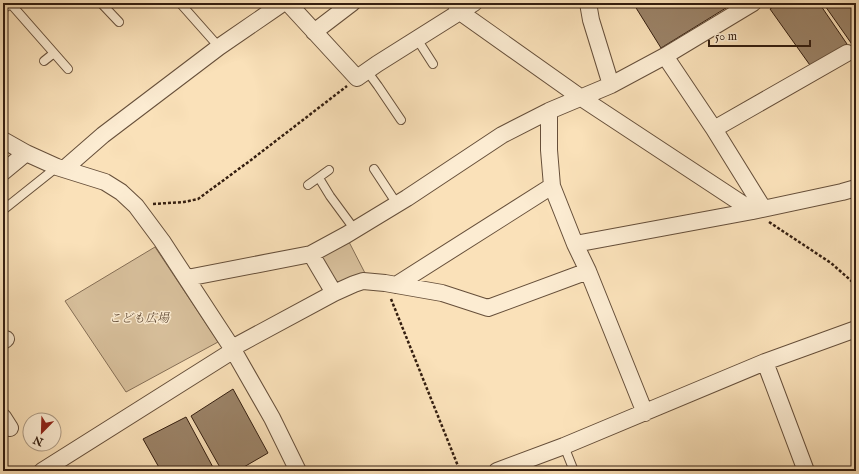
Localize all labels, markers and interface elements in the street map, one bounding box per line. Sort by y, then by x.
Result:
scale bar [709,22,810,48]
text: 50 m [715,29,737,44]
park label: こども広場 [109,311,170,326]
north arrow [22,412,62,452]
text: N [31,432,47,449]

